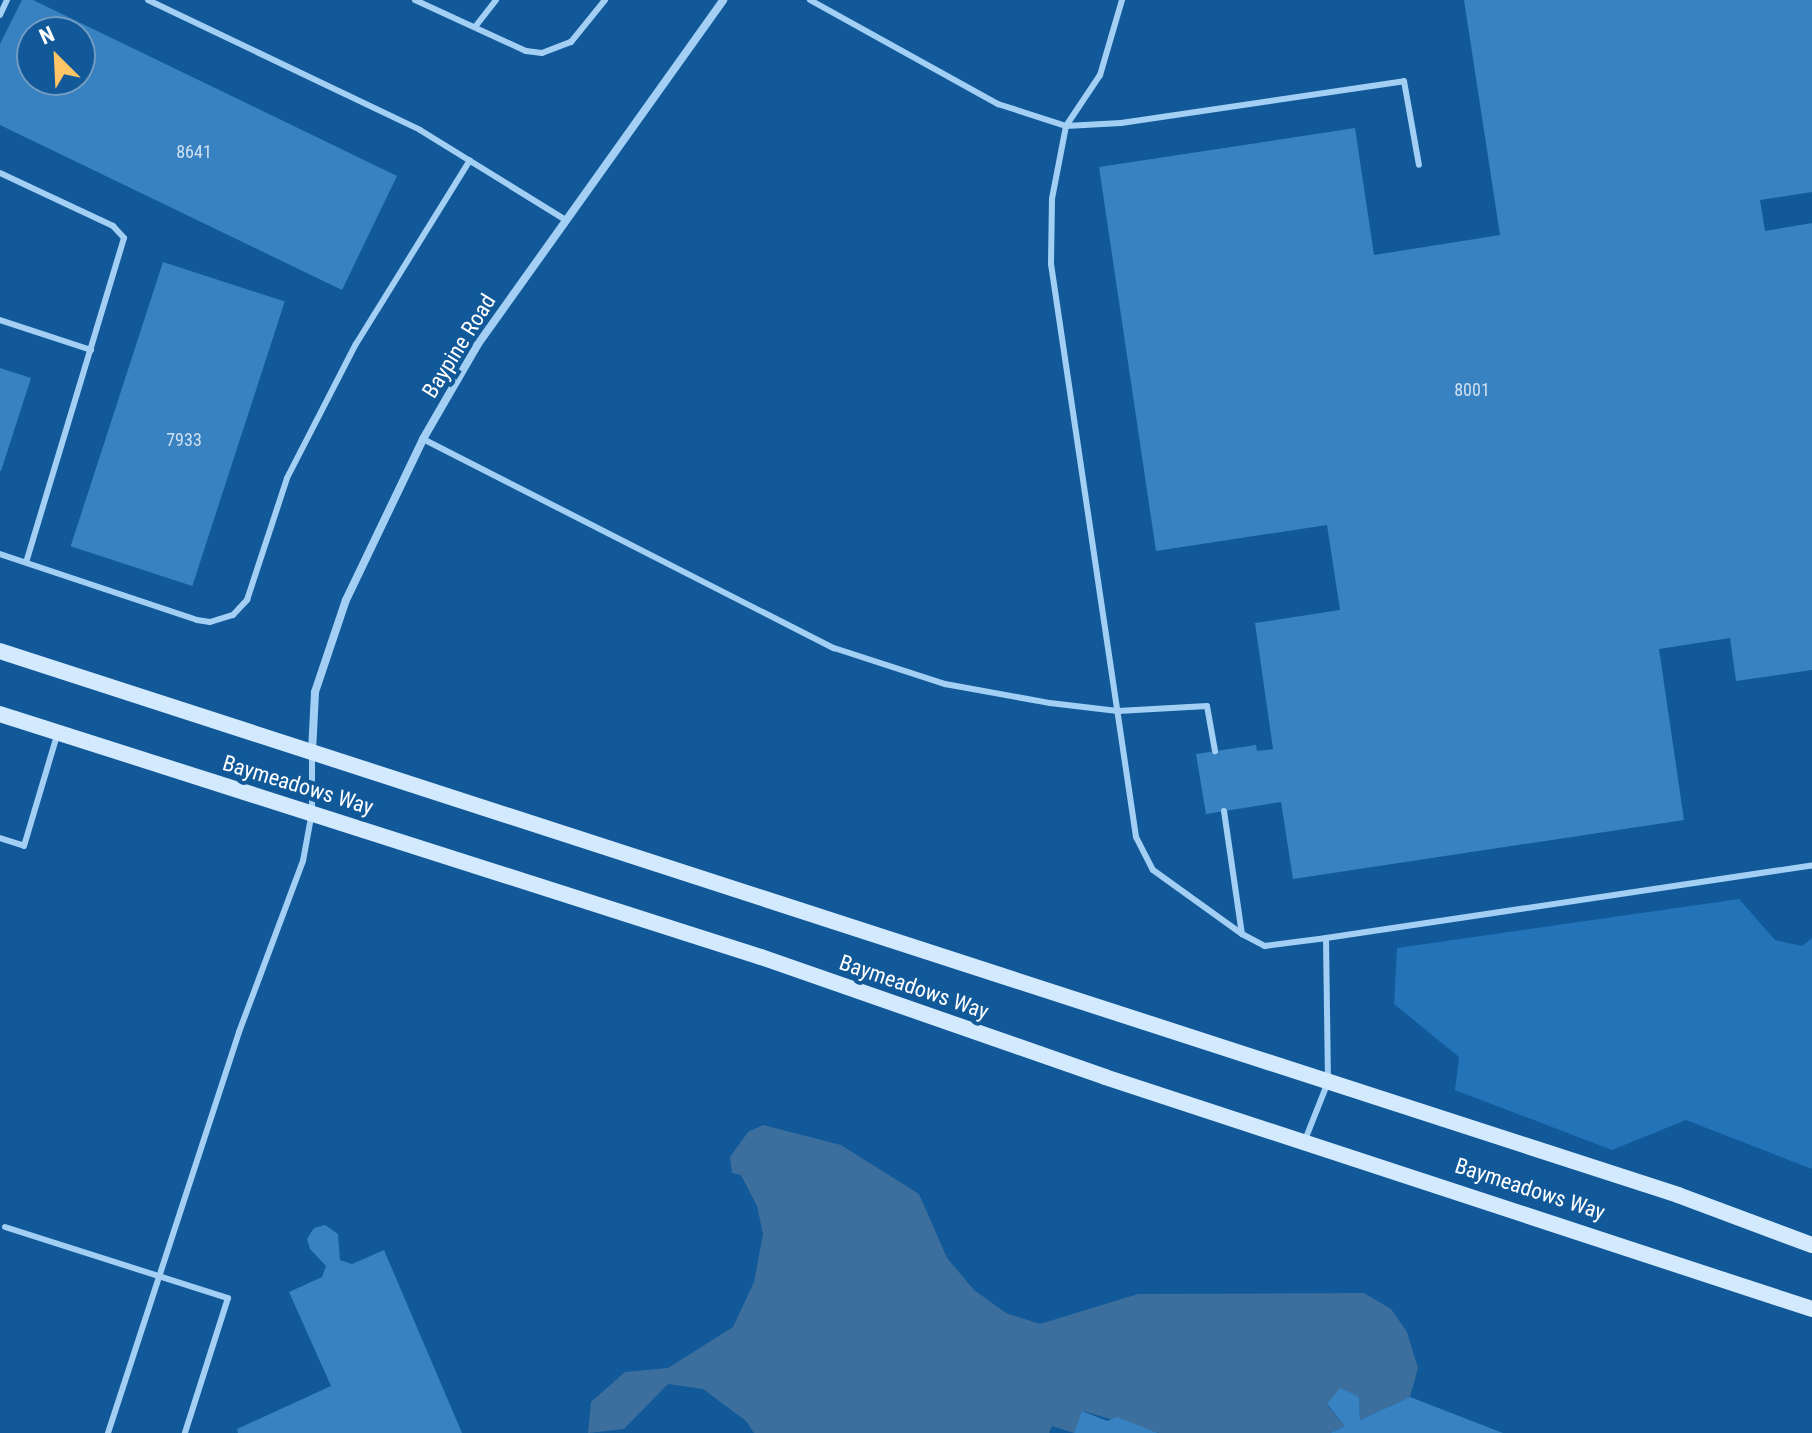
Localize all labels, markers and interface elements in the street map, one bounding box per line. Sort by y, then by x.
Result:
north arrow [16,16,96,96]
text: N [36,21,58,50]
house number: 8641 [176,141,212,163]
street label: Baypine Road [417,289,501,403]
house number: 8001 [1454,379,1490,401]
house number: 7933 [166,429,202,451]
street label: Baymeadows Way [219,750,377,820]
street label: Baymeadows Way [836,949,992,1025]
street label: Baymeadows Way [1452,1152,1608,1226]

